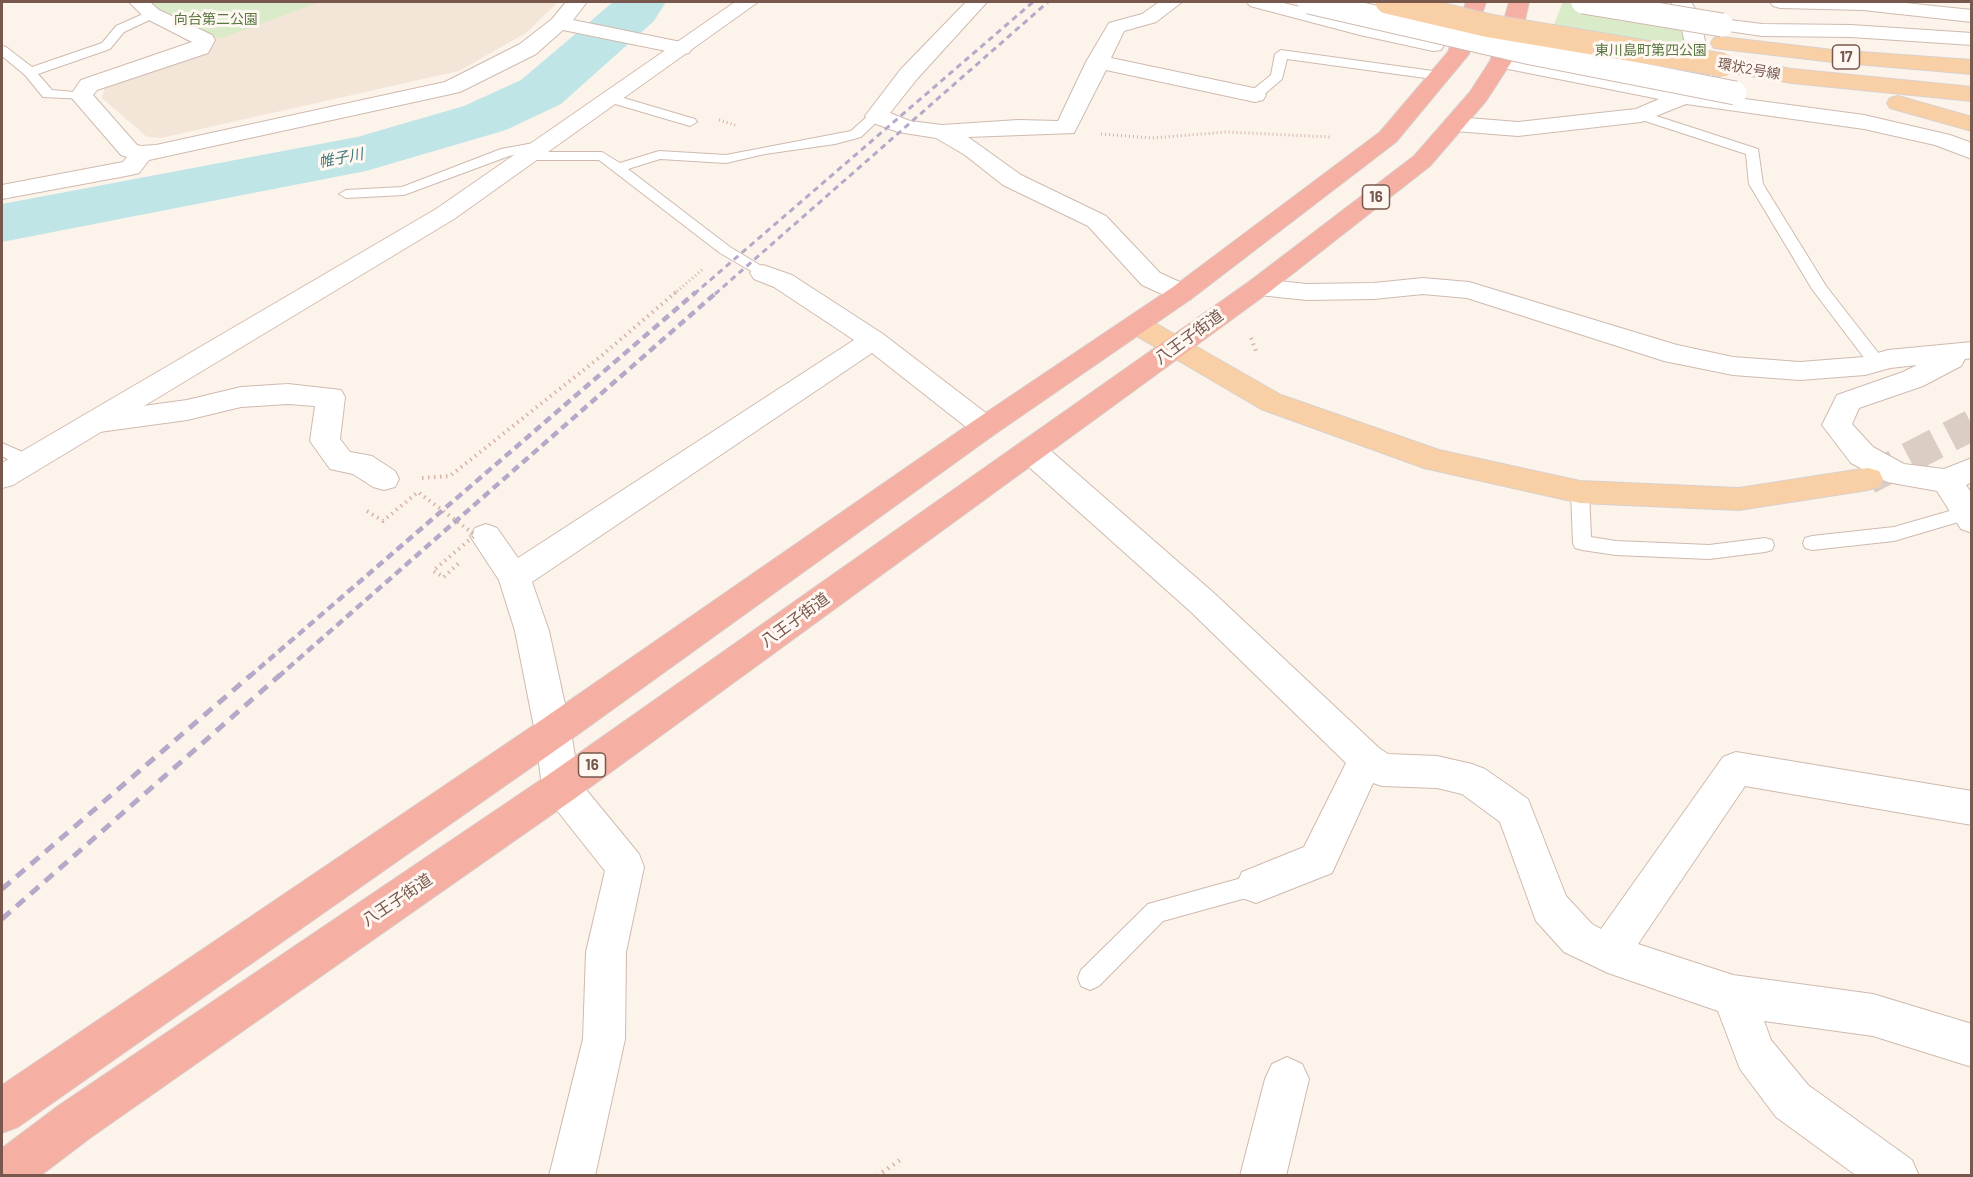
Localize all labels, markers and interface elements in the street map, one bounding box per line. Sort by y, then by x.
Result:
park label: 向台第二公園 [174,11,258,27]
park label: 東川島町第四公園 [1595,42,1707,58]
road number: 17 [1832,45,1860,69]
street label: 環状2号線 [1716,55,1782,83]
water label: 帷子川 [317,145,365,171]
road number: 16 [1362,185,1390,209]
street label: 八王子街道 [1151,306,1227,368]
street label: 八王子街道 [757,589,833,651]
road number: 16 [578,753,606,777]
street label: 八王子街道 [358,870,436,930]

